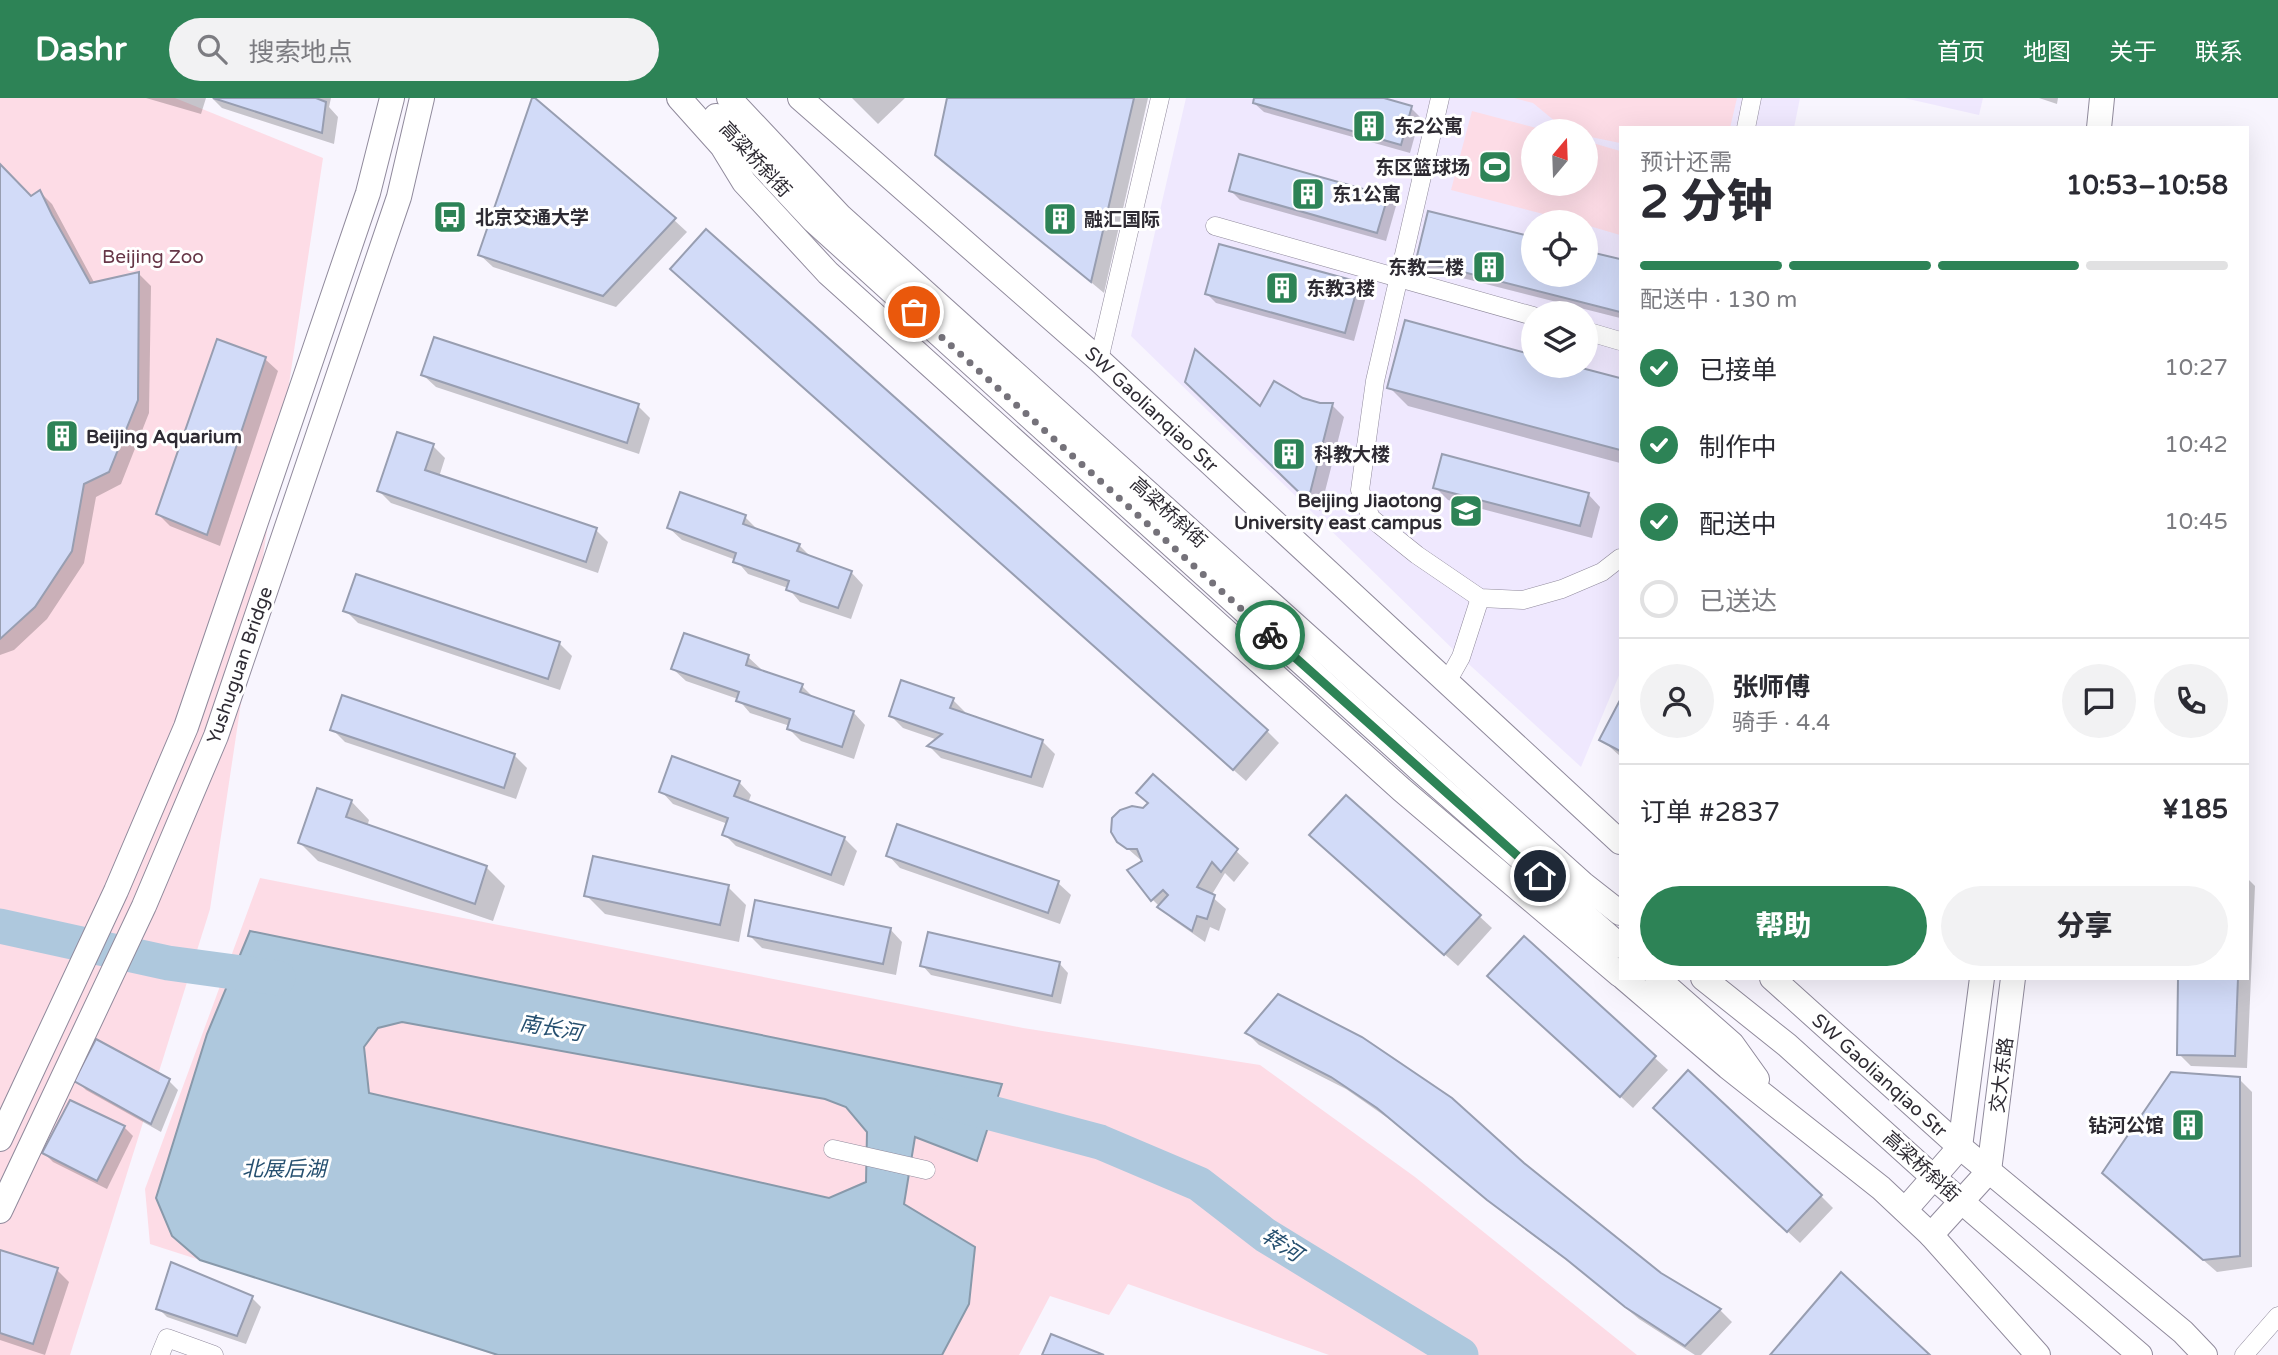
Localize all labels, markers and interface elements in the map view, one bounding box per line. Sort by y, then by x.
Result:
search box [169,18,659,81]
text: Dashr [35,30,127,69]
icon: search [193,30,231,68]
text: 搜索地点 [249,37,353,68]
text: 首页 [1937,38,1985,67]
text: 地图 [2023,38,2071,67]
text: 关于 [2109,38,2157,67]
text: 联系 [2195,38,2243,67]
building icon: 东2公寓 [1350,107,1388,145]
place label: 东2公寓 [1394,116,1463,138]
street label: 高粱桥斜街 [715,117,796,202]
north arrow [1521,119,1598,196]
map controls [1521,119,1598,378]
sports icon: 东区篮球场 [1476,148,1514,186]
text: 预计还需 [1640,149,1732,177]
place label: 东区篮球场 [1375,157,1470,179]
text: 10:53–10:58 [2066,170,2228,201]
building icon: 东1公寓 [1289,175,1327,213]
text: 2 分钟 [1640,175,1773,230]
place label: 东1公寓 [1332,184,1401,206]
bus stop icon: 北京交通大学 [431,198,469,236]
building icon: 融汇国际 [1041,200,1079,238]
place label: 北京交通大学 [475,207,589,229]
place label: 融汇国际 [1084,209,1160,231]
button: locate [1521,210,1598,287]
park label: Beijing Zoo [102,246,204,268]
building icon: 东教二楼 [1470,248,1508,286]
place label: 东教二楼 [1388,257,1464,279]
building icon: 东教3楼 [1263,269,1301,307]
place label: 东教3楼 [1306,278,1375,300]
pin [884,282,944,342]
text: 配送中 · 130 m [1640,286,1797,314]
icon: bag [895,293,933,331]
button: layers [1521,301,1598,378]
street label: SW Gaolianqiao Str [1080,342,1223,478]
icon: check [1640,349,1678,387]
text: 10:27 [2164,354,2228,382]
text: 已接单 [1699,355,1777,386]
building icon: Beijing Aquarium [43,417,81,455]
place label: Beijing Aquarium [86,426,242,449]
icon: check [1640,426,1678,464]
text: 10:42 [2164,431,2228,459]
text: 制作中 [1699,432,1777,463]
building icon: 科教大楼 [1270,435,1308,473]
place label: 科教大楼 [1314,444,1390,466]
street label: 高梁桥斜街 [1126,473,1211,553]
place label: Beijing Jiaotong University east campus [1234,490,1442,535]
school or university icon: Beijing Jiaotong University east campus [1447,492,1485,530]
icon: check [1640,503,1678,541]
text: 10:45 [2164,508,2228,536]
text: 配送中 [1699,509,1777,540]
street label: Yushuguan Bridge [203,584,277,747]
text: 已送达 [1699,586,1777,617]
courier [1235,600,1305,670]
icon: bike [1251,616,1289,654]
button: person [1640,664,1714,738]
button: chat [2062,664,2136,738]
button: phone [2154,664,2228,738]
text: 张师傅 [1732,672,1810,703]
text: 骑手 · 4.4 [1732,709,1830,737]
text: ¥185 [2162,794,2228,825]
text: 订单 #2837 [1640,797,1780,828]
pin [1510,846,1570,906]
icon: home [1521,857,1559,895]
button: 帮助 [1640,886,1927,966]
button: 分享 [1941,886,2228,966]
street label: SW Gaolianqiao Str [1807,1009,1952,1143]
water label: 南长河 [518,1011,588,1047]
street label: 交大东路 [1986,1036,2018,1114]
building icon: 钻河公馆 [2169,1106,2207,1144]
place label: 钻河公馆 [2088,1115,2164,1137]
street label: 高梁桥斜街 [1879,1127,1964,1207]
water label: 北展后湖 [242,1157,329,1182]
water label: 转河 [1257,1223,1310,1270]

